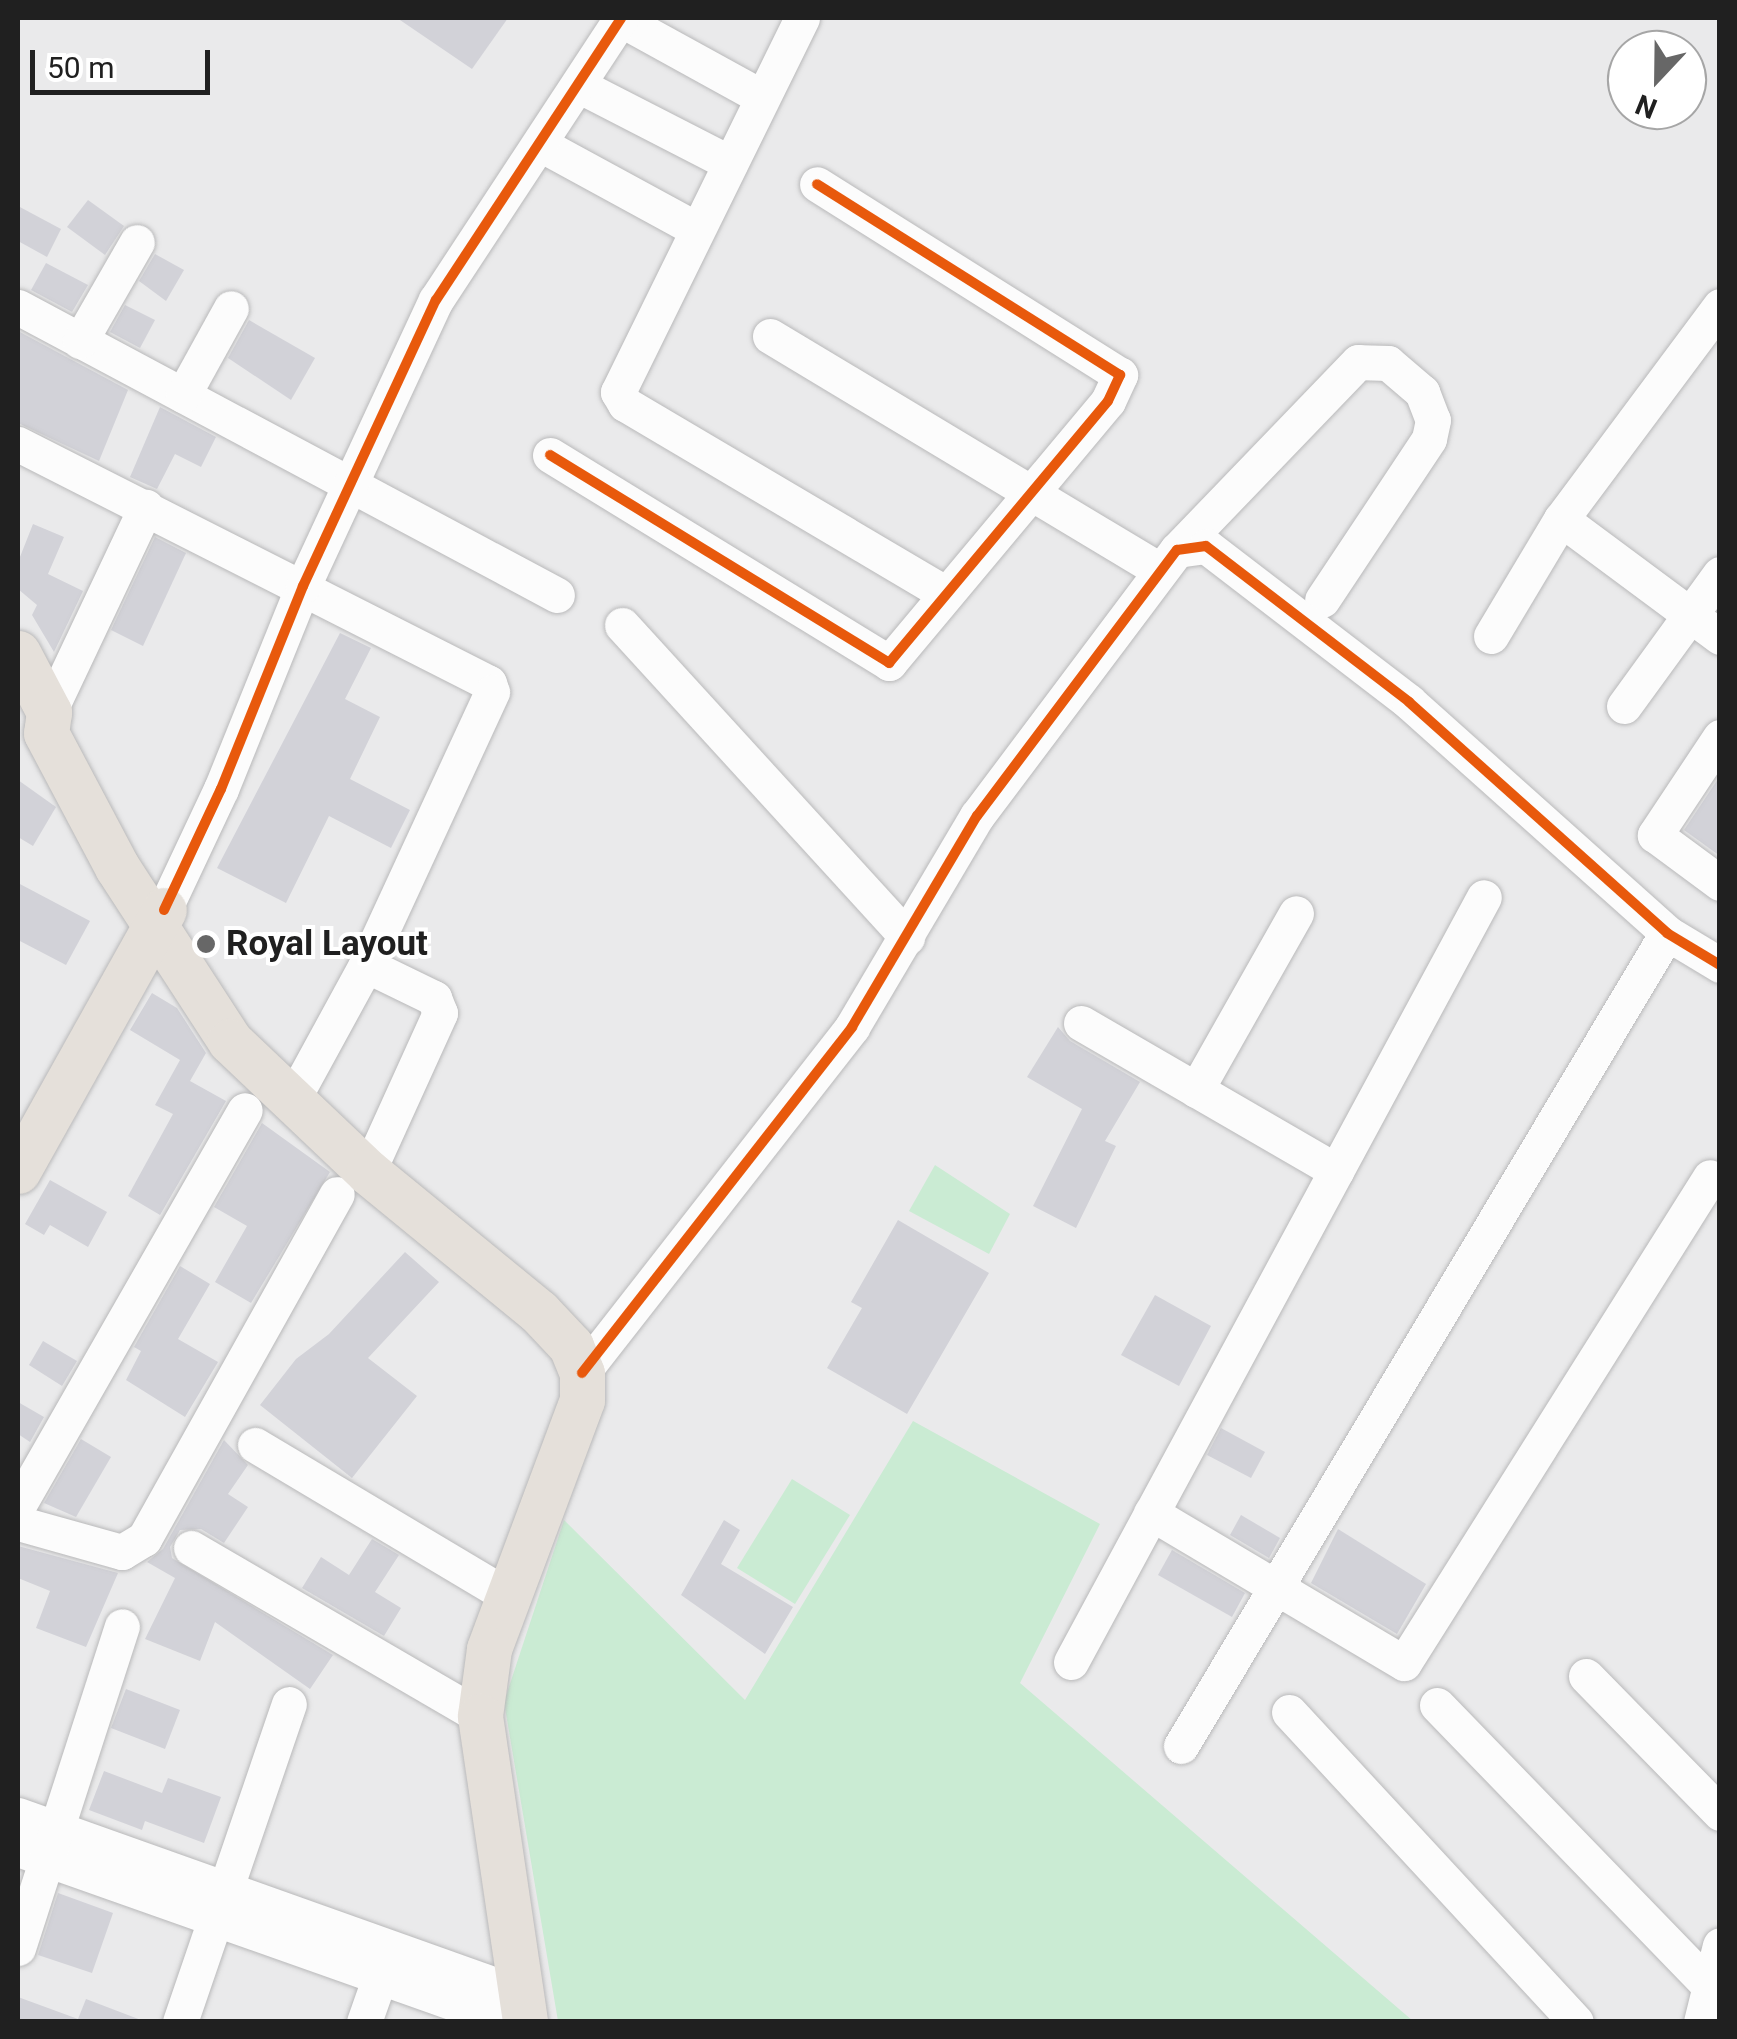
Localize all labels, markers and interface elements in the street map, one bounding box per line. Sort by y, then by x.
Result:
scale bar [35,30,215,92]
north arrow [1607,30,1707,130]
text: 50 m [47,50,114,85]
text: N [1631,87,1662,125]
place label: Royal Layout [226,923,428,965]
marker: Royal Layout [195,933,217,955]

